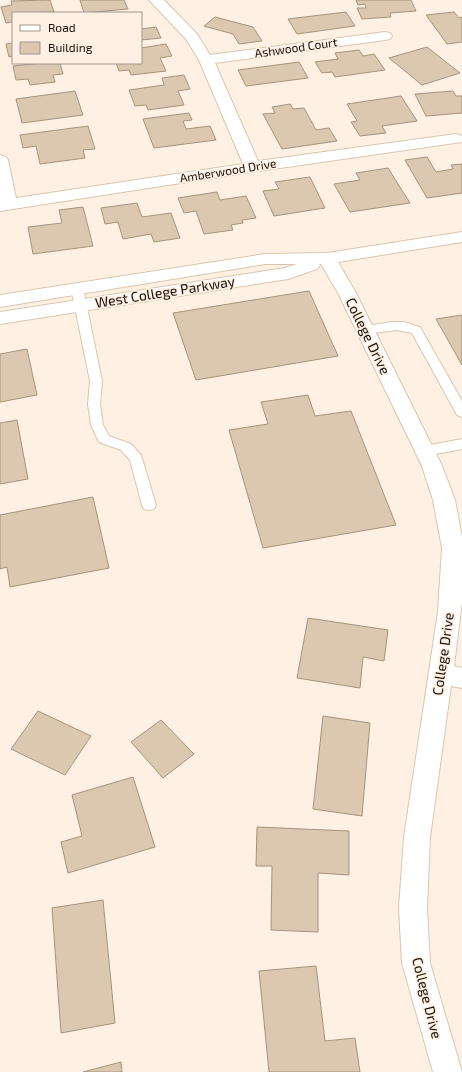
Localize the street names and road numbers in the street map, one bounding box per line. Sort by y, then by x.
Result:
street label: Ashwood Court [254,34,339,60]
street label: Amberwood Drive [179,155,277,185]
street label: West College Parkway [94,272,237,311]
street label: College Drive [343,295,394,377]
street label: College Drive [428,611,457,696]
street label: College Drive [409,955,446,1040]

